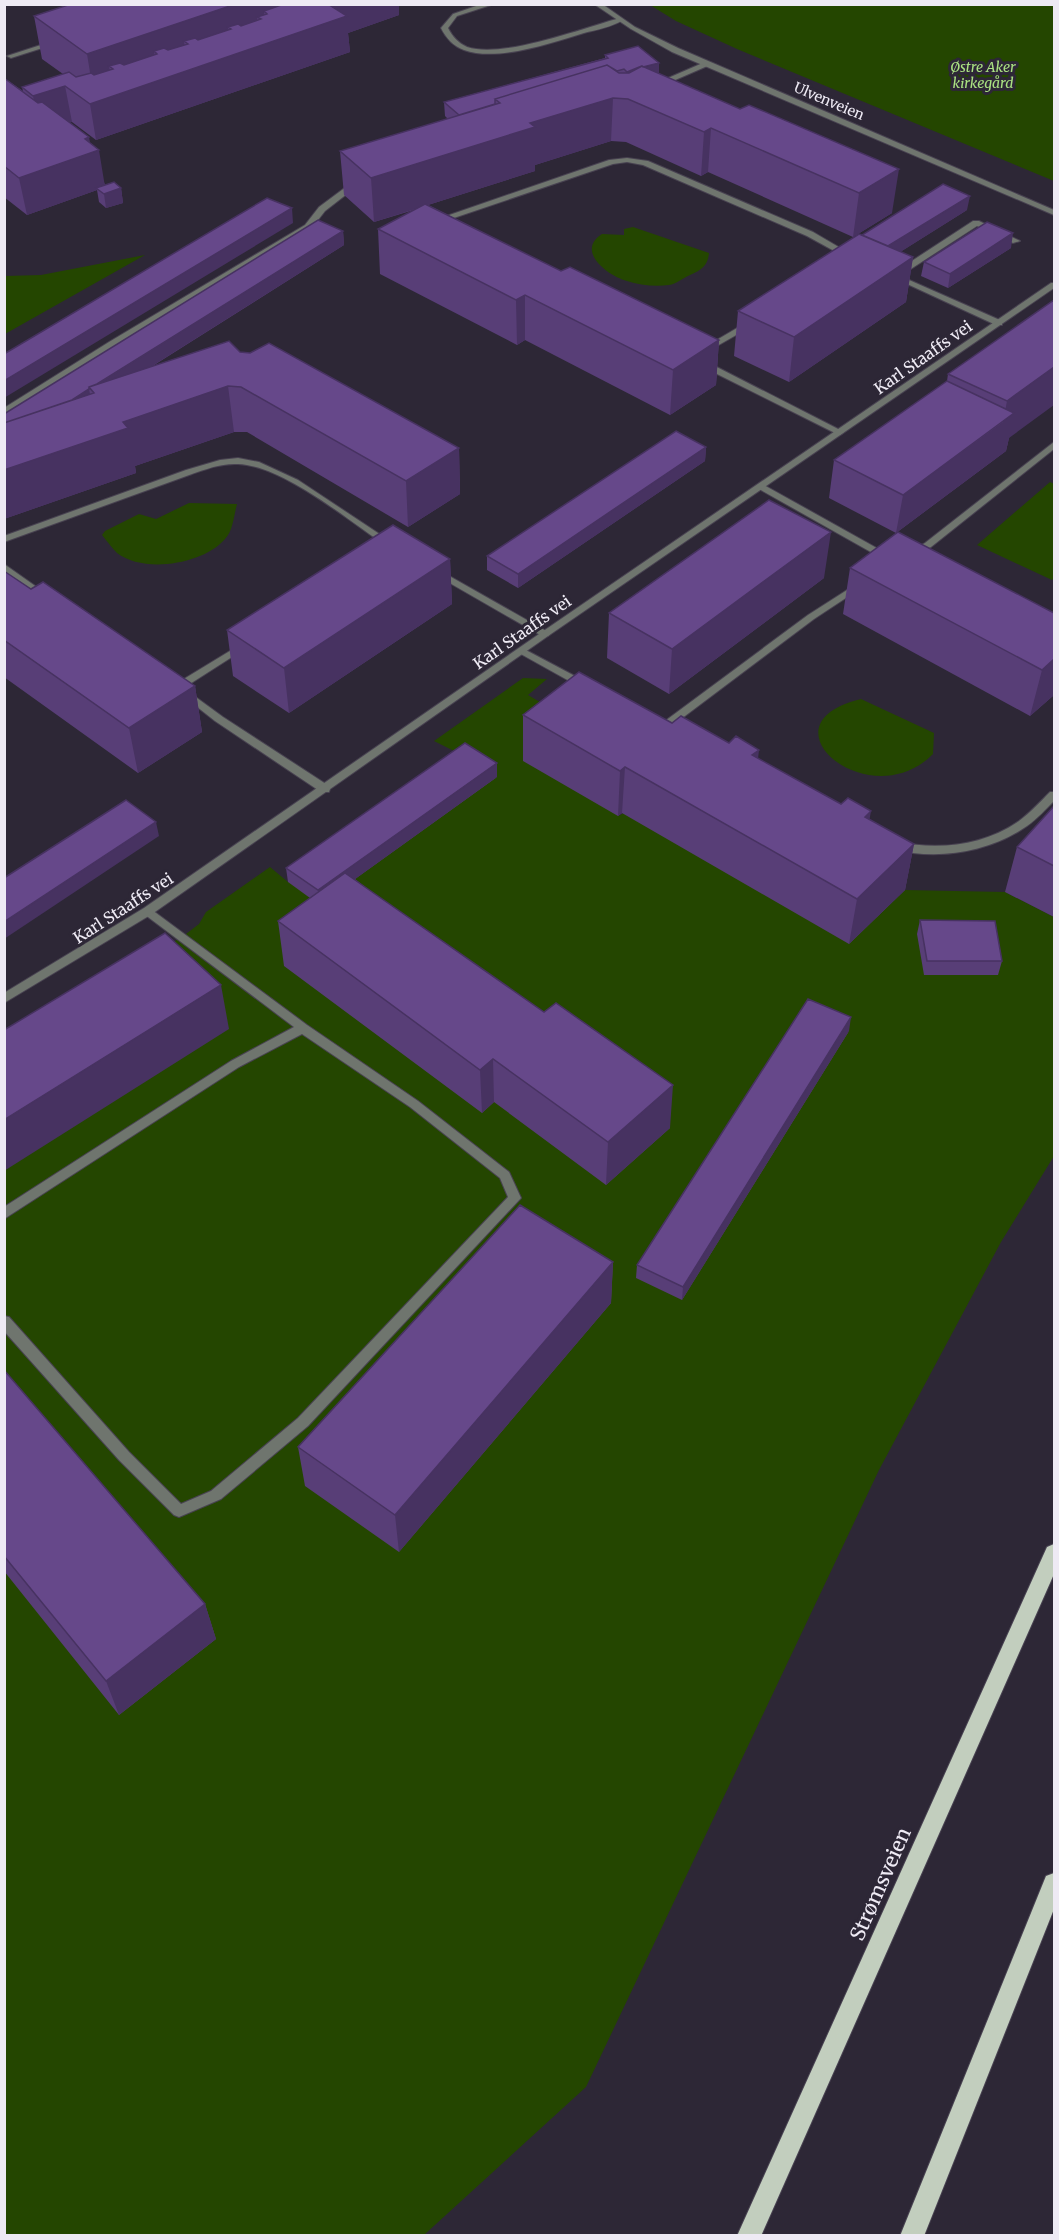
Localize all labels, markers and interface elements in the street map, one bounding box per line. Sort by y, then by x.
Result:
park label: Østre Aker kirkegård [950,58,1016,92]
street label: Ulvenveien [791,78,867,124]
street label: Karl Staaffs vei [870,316,976,398]
street label: Karl Staaffs vei [469,591,575,673]
street label: Karl Staaffs vei [69,868,177,948]
street label: Strømsveien [844,1824,916,1944]

